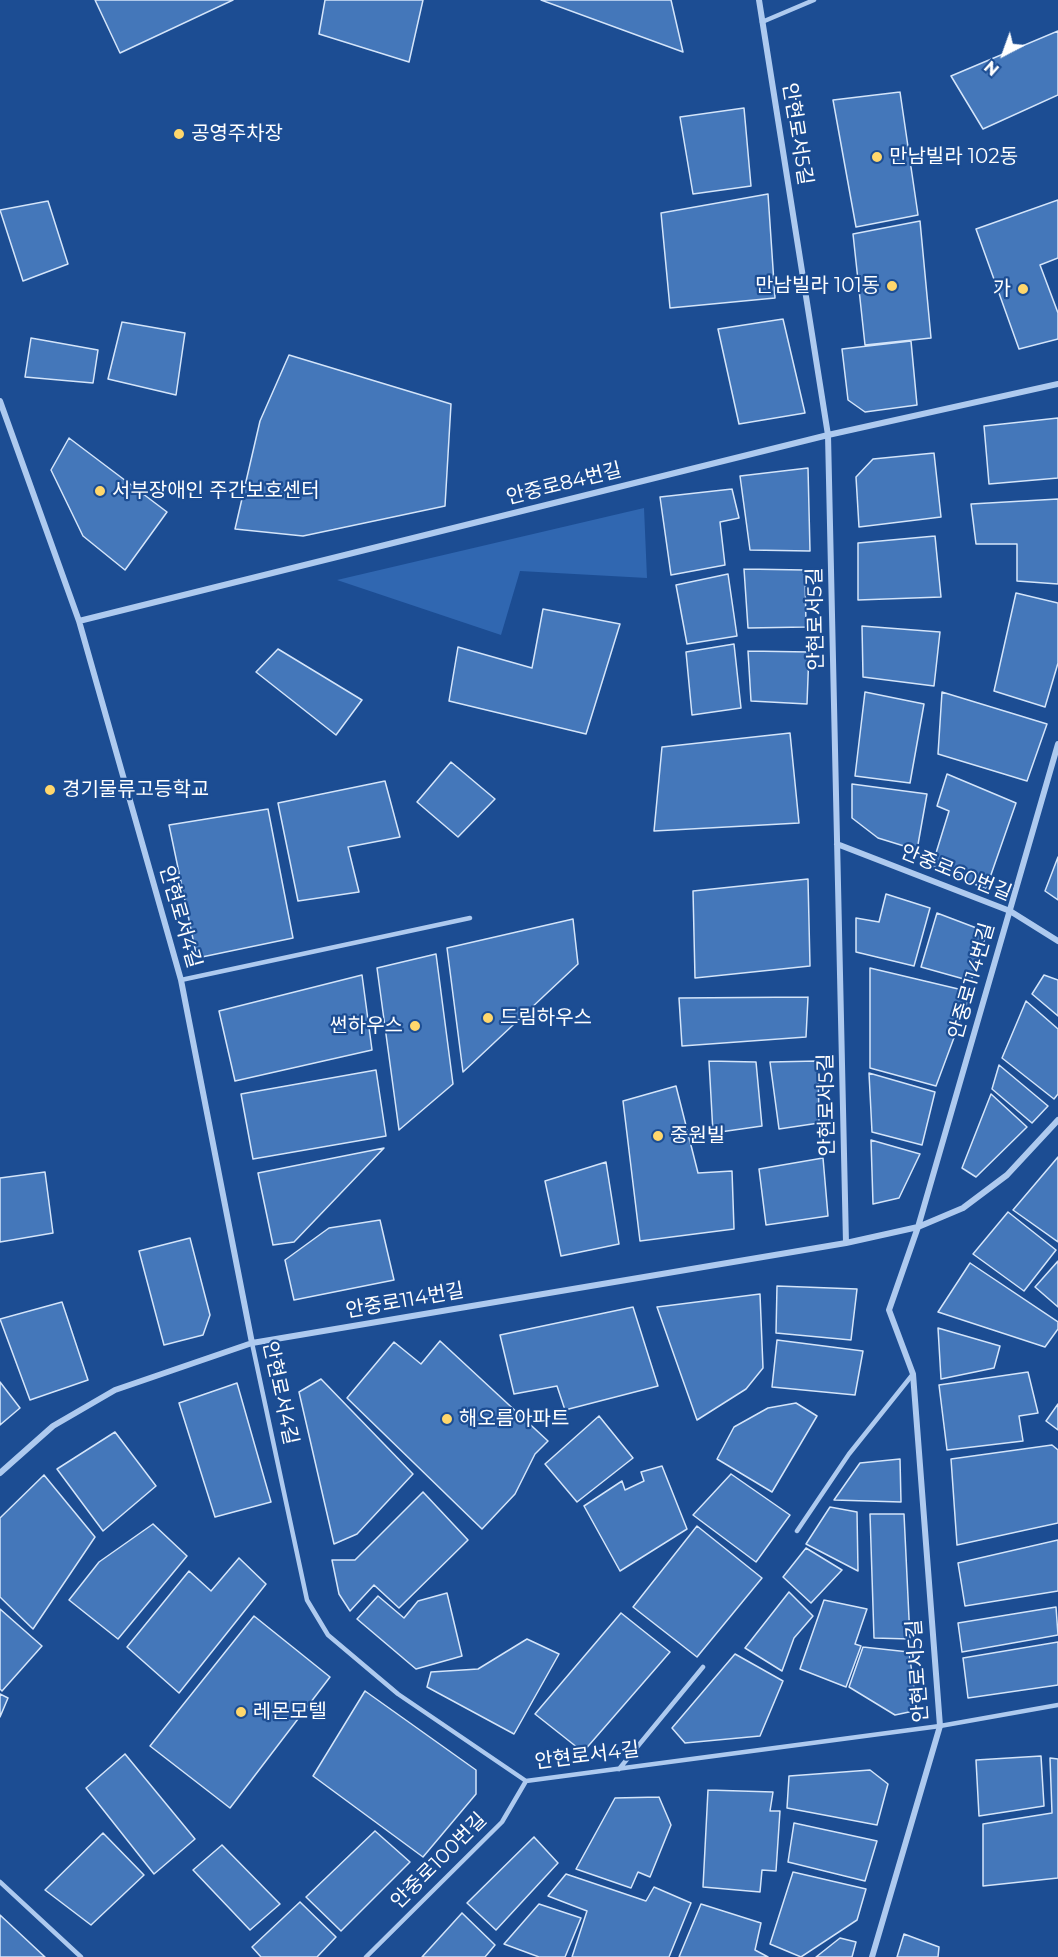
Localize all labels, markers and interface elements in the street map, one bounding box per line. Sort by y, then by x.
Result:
north arrow [974,24,1034,84]
text: N [981,57,1003,79]
street label: 안현로서5길 [777,81,817,187]
place label: 공영주차장 [191,122,283,146]
marker: 공영주차장 [172,127,186,141]
place label: 만남빌라 102동 [889,145,1018,169]
marker: 만남빌라 102동 [870,150,884,164]
place label: 만남빌라 101동 [755,274,880,298]
place label: 가 [993,277,1011,301]
marker: 만남빌라 101동 [885,279,899,293]
marker: 가 [1016,282,1030,296]
street label: 안중로84번길 [504,458,624,510]
place label: 서부장애인 주간보호센터 [112,479,320,503]
marker: 서부장애인 주간보호센터 [93,484,107,498]
street label: 안현로서5길 [803,567,829,671]
place label: 경기물류고등학교 [62,778,209,802]
marker: 경기물류고등학교 [43,783,57,797]
street label: 안중로60번길 [897,840,1015,906]
street label: 안현로서4길 [154,863,206,971]
street label: 안중로114번길 [944,920,1000,1042]
place label: 드림하우스 [500,1006,592,1030]
marker: 드림하우스 [481,1011,495,1025]
place label: 썬하우스 [329,1014,403,1038]
marker: 썬하우스 [408,1019,422,1033]
street label: 안현로서5길 [814,1053,840,1157]
place label: 중원빌 [670,1124,725,1148]
marker: 중원빌 [651,1129,665,1143]
street label: 안중로114번길 [344,1279,466,1323]
street label: 안현로서4길 [257,1339,303,1447]
place label: 해오름아파트 [459,1407,569,1431]
marker: 해오름아파트 [440,1412,454,1426]
street label: 안현로서5길 [902,1619,934,1723]
place label: 레몬모텔 [253,1700,327,1724]
marker: 레몬모텔 [234,1705,248,1719]
street label: 안현로서4길 [533,1738,641,1774]
street label: 안중로100번길 [386,1808,492,1914]

